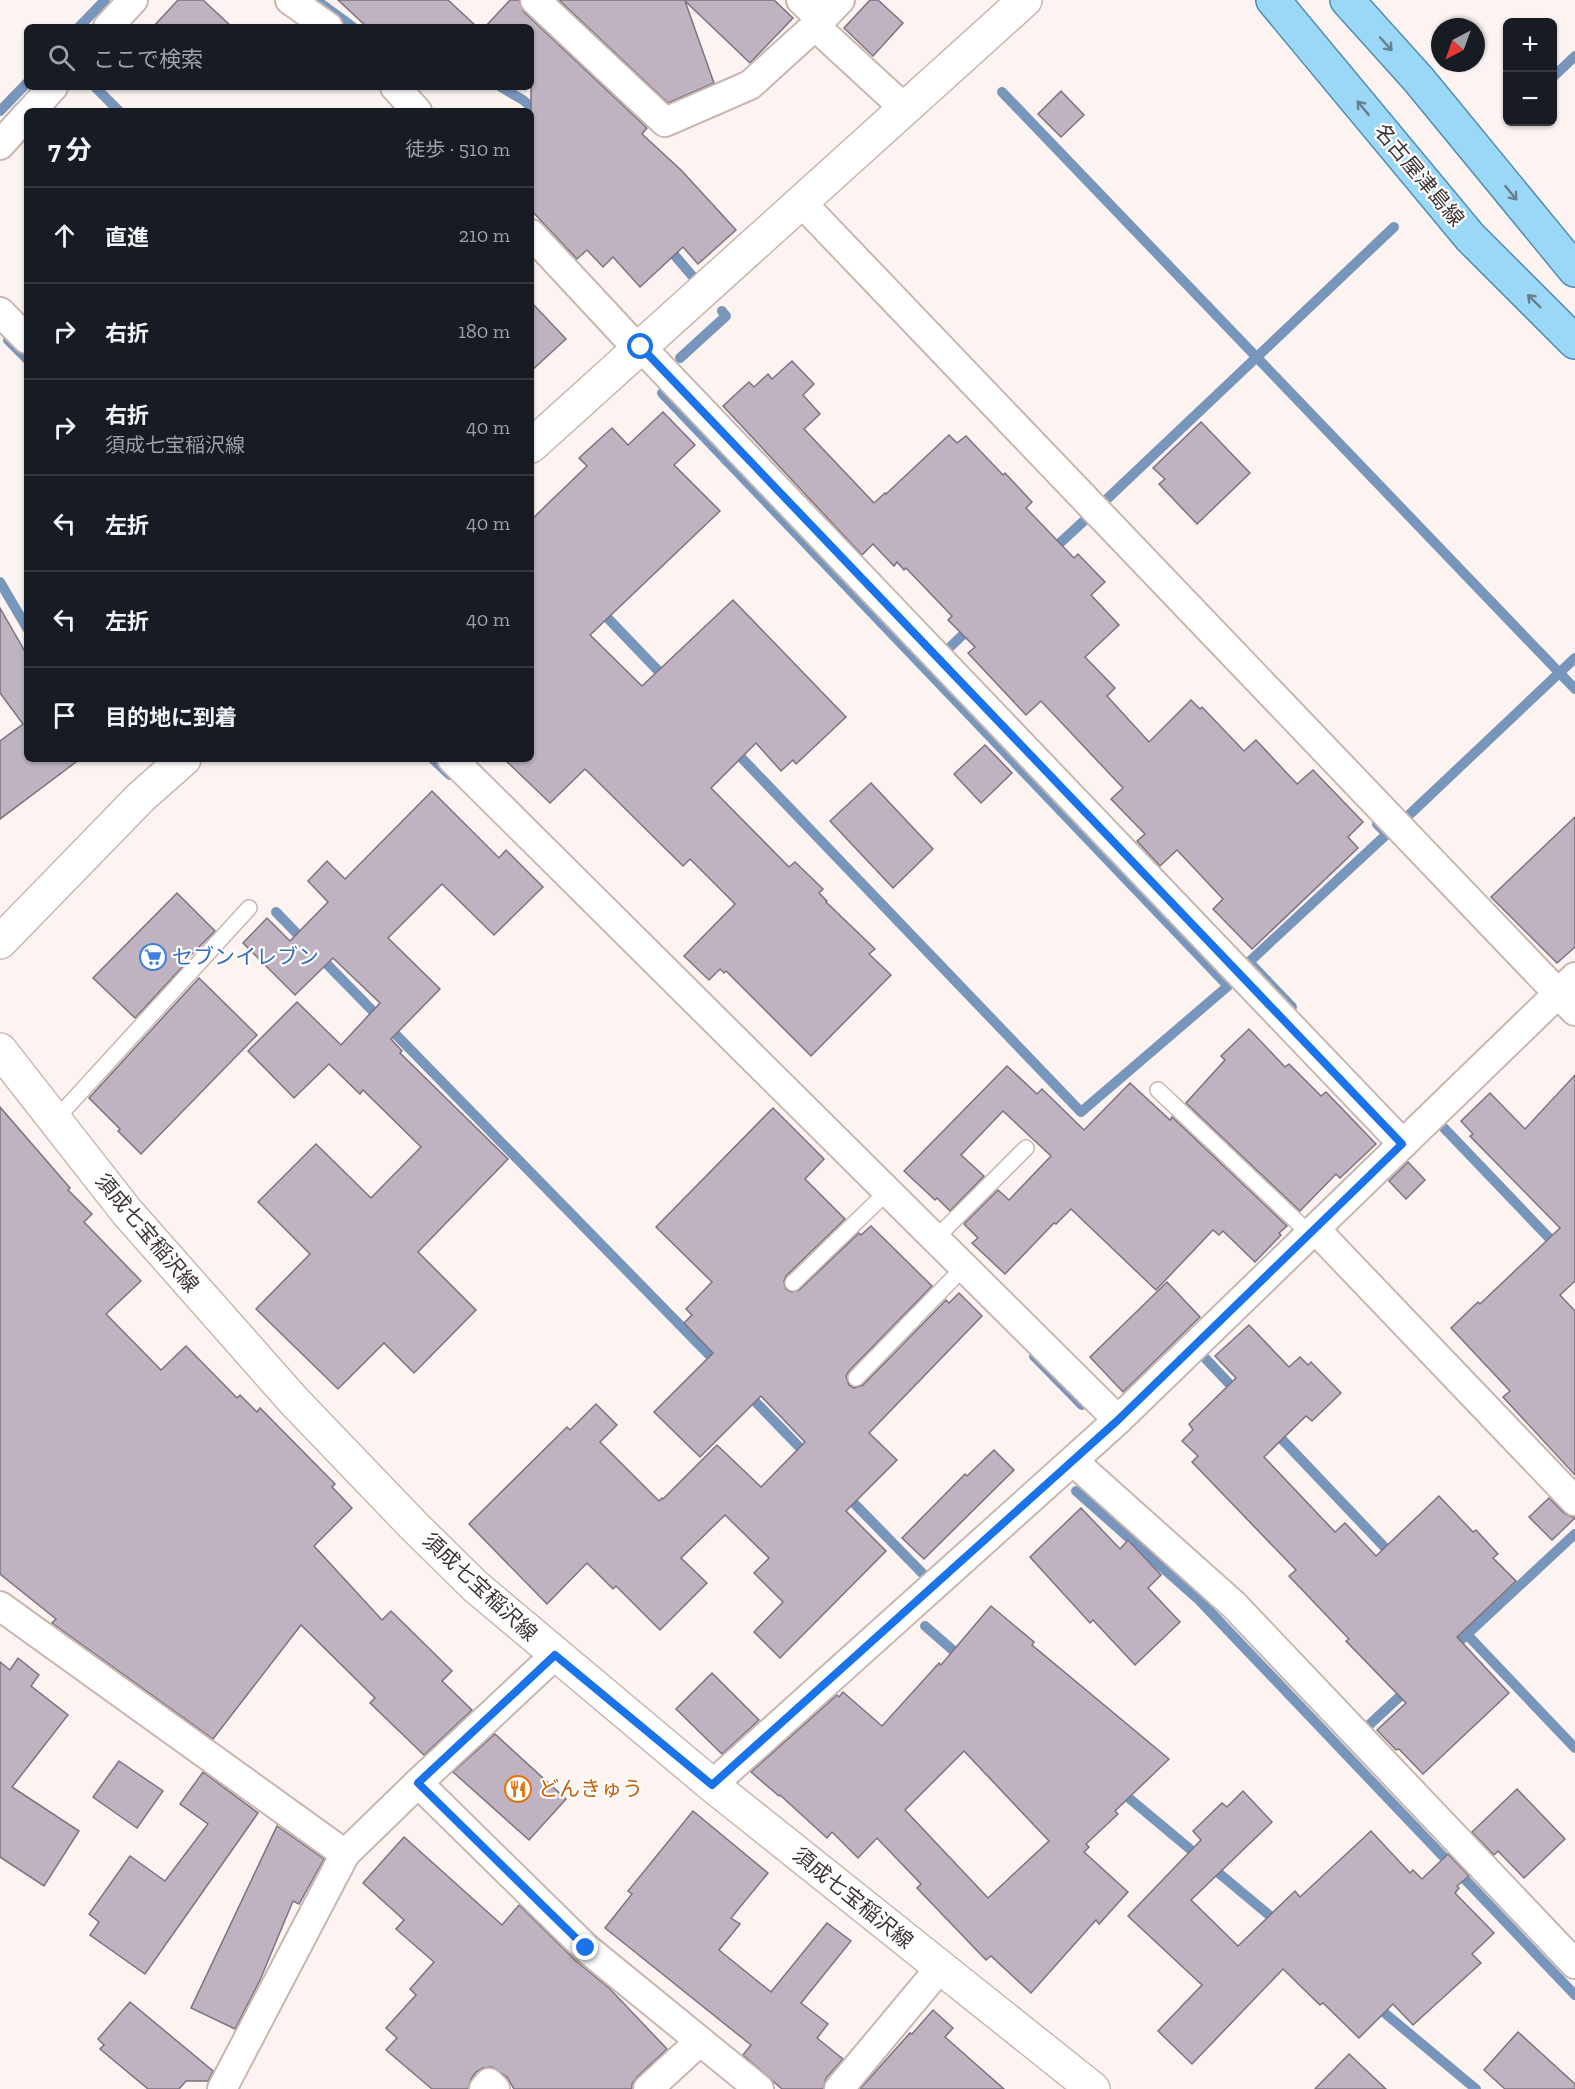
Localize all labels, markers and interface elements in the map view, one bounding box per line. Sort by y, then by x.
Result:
north arrow [1431,18,1485,72]
map controls [1503,18,1557,126]
button: + [1503,18,1557,72]
search box [24,24,534,90]
one-way arrow [1379,36,1393,51]
icon: search [45,41,78,74]
text: ここで検索 [93,46,203,73]
button: − [1503,72,1557,126]
one-way arrow [1356,101,1370,116]
street label: 名古屋津島線 [1369,118,1469,231]
text: 7 分 [48,134,92,166]
text: 徒歩 · 510 m [405,137,510,161]
one-way arrow [1505,185,1518,201]
icon: ahead [48,219,81,252]
text: 210 m [459,223,510,247]
text: 直進 [105,224,149,251]
one-way arrow [1526,293,1541,308]
icon: right [48,315,81,348]
text: 180 m [458,319,510,343]
text: 右折 [105,320,149,347]
route start [627,333,653,359]
text: 右折 [105,402,149,429]
icon: right [48,411,81,444]
text: 40 m [466,415,510,439]
text: 須成七宝稲沢線 [105,433,245,457]
icon: left [48,507,81,540]
text: 40 m [466,511,510,535]
text: 左折 [105,512,149,539]
icon: left [48,603,81,636]
text: 40 m [466,607,510,631]
text: 左折 [105,608,149,635]
icon: arrive [48,699,81,732]
text: 目的地に到着 [105,704,237,731]
supermarket icon: セブンイレブン [138,942,168,972]
place label: セブンイレブン [172,944,319,969]
street label: 須成七宝稲沢線 [91,1168,204,1297]
street label: 須成七宝稲沢線 [418,1527,543,1646]
restaurant icon: どんきゅう [503,1774,533,1804]
place label: どんきゅう [538,1776,643,1801]
street label: 須成七宝稲沢線 [788,1842,918,1954]
route end [572,1934,598,1960]

